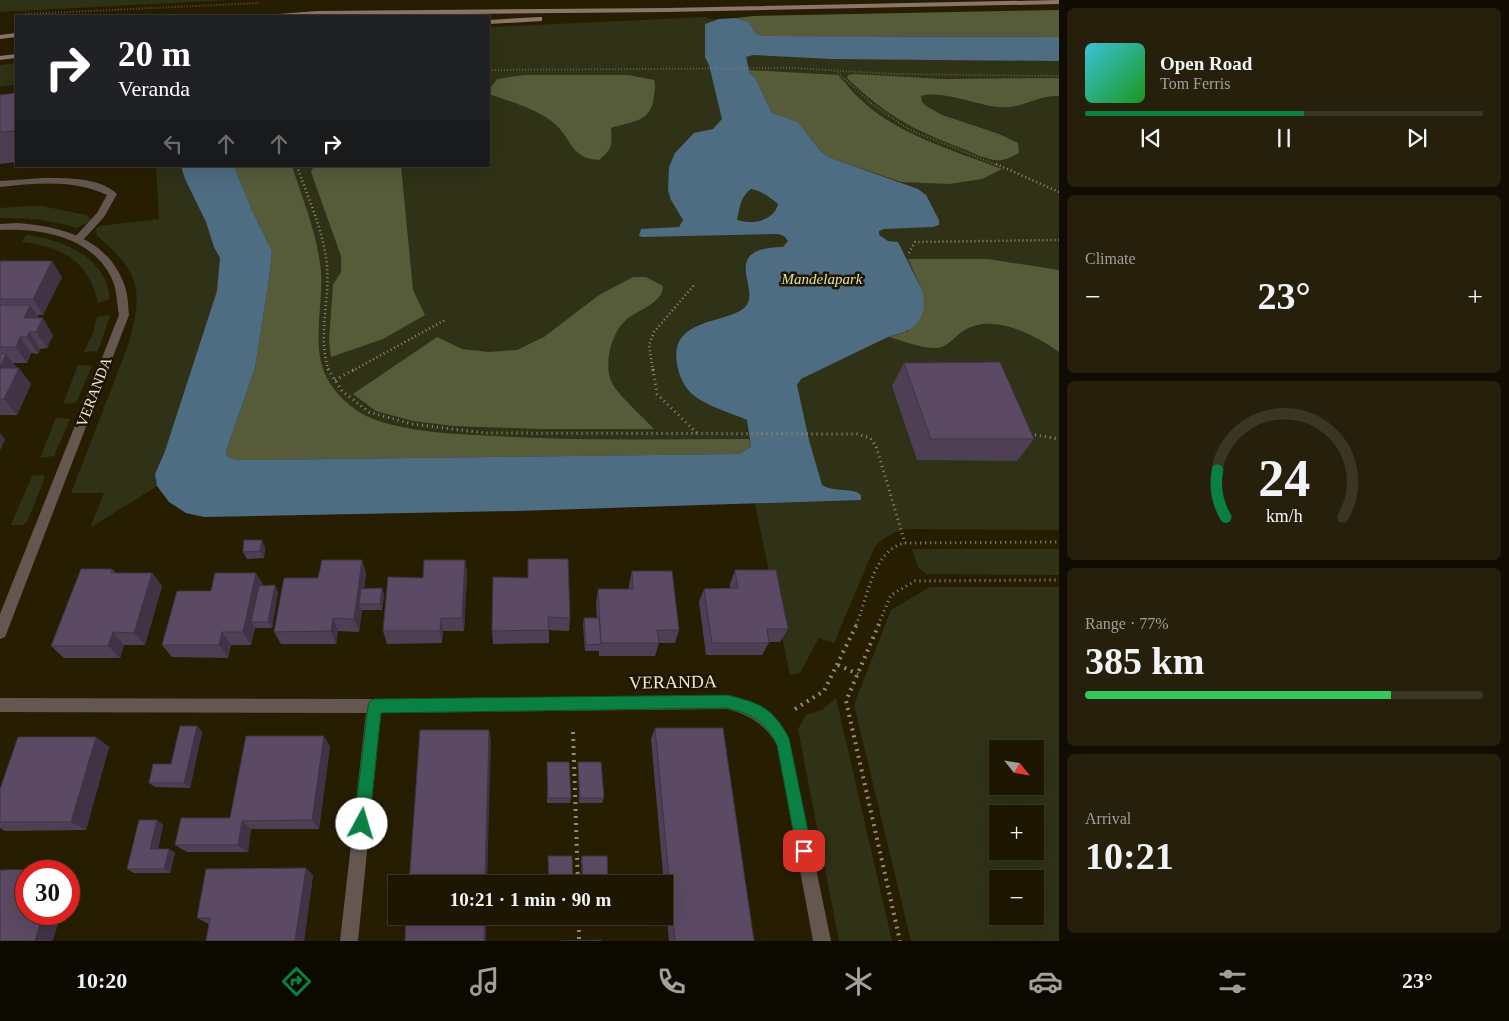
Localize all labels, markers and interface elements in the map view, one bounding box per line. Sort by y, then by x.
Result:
icon: right [35,35,100,100]
text: 20 m [118,35,191,74]
text: Open Road [1160,53,1252,74]
text: Tom Ferris [1160,75,1230,92]
text: Veranda [118,76,190,101]
icon: previous [1137,124,1165,152]
icon: pause [1270,124,1298,152]
icon: next [1403,124,1431,152]
icon: left [159,130,187,158]
icon: ahead [212,130,240,158]
icon: ahead [265,130,293,158]
icon: right [318,130,346,158]
text: Climate [1085,250,1136,267]
park label: Mandelapark [781,271,863,287]
text: 23° [1257,275,1311,317]
text: − [1085,281,1101,312]
text: + [1467,281,1483,312]
street label: VERANDA [73,355,115,429]
text: 24 [1258,450,1310,507]
text: km/h [1266,506,1302,526]
text: Range · 77% [1085,615,1169,632]
text: 385 km [1085,640,1204,682]
street label: VERANDA [629,671,717,693]
north arrow [989,740,1044,795]
map controls [989,740,1044,925]
position arrow [335,797,387,849]
button: + [989,805,1044,860]
text: Arrival [1085,810,1131,827]
pin [783,830,825,872]
text: 10:21 [1085,835,1174,877]
icon: arrive [790,837,818,865]
speed limit sign: 30 [15,860,80,925]
button: − [989,870,1044,925]
text: 10:21 · 1 min · 90 m [450,889,611,910]
icon: directions [279,964,314,999]
icon: music [467,964,502,999]
icon: phone [654,964,689,999]
icon: climate [841,964,876,999]
icon: car [1028,964,1063,999]
icon: filters [1215,964,1250,999]
text: 10:20 [76,968,127,993]
text: 23° [1402,968,1433,993]

